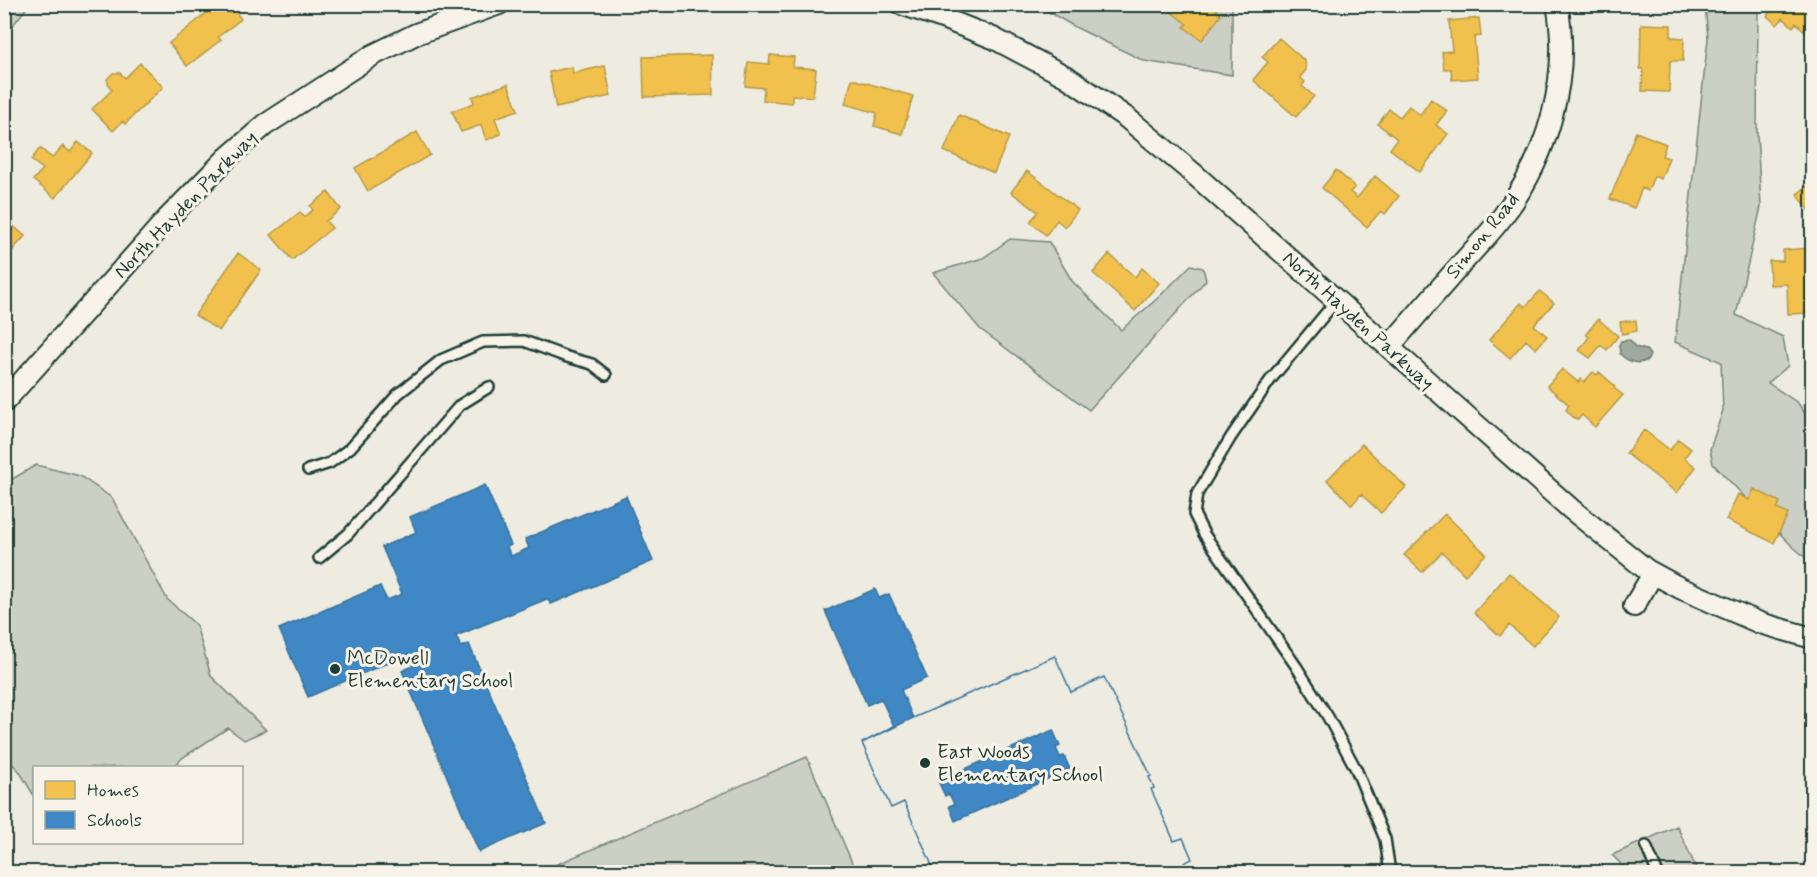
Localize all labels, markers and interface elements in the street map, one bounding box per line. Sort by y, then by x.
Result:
street label: North Hayden Parkway [108,125,264,285]
street label: Simon Road [1440,187,1526,285]
street label: North Hayden Parkway [1276,245,1440,397]
place label: McDowell Elementary School [347,645,513,695]
marker: McDowell Elementary School [328,662,342,676]
place label: East Woods Elementary School [937,739,1103,789]
marker: East Woods Elementary School [918,756,932,770]
legend [33,766,243,844]
text: Homes [87,779,139,803]
text: Schools [87,809,142,833]

